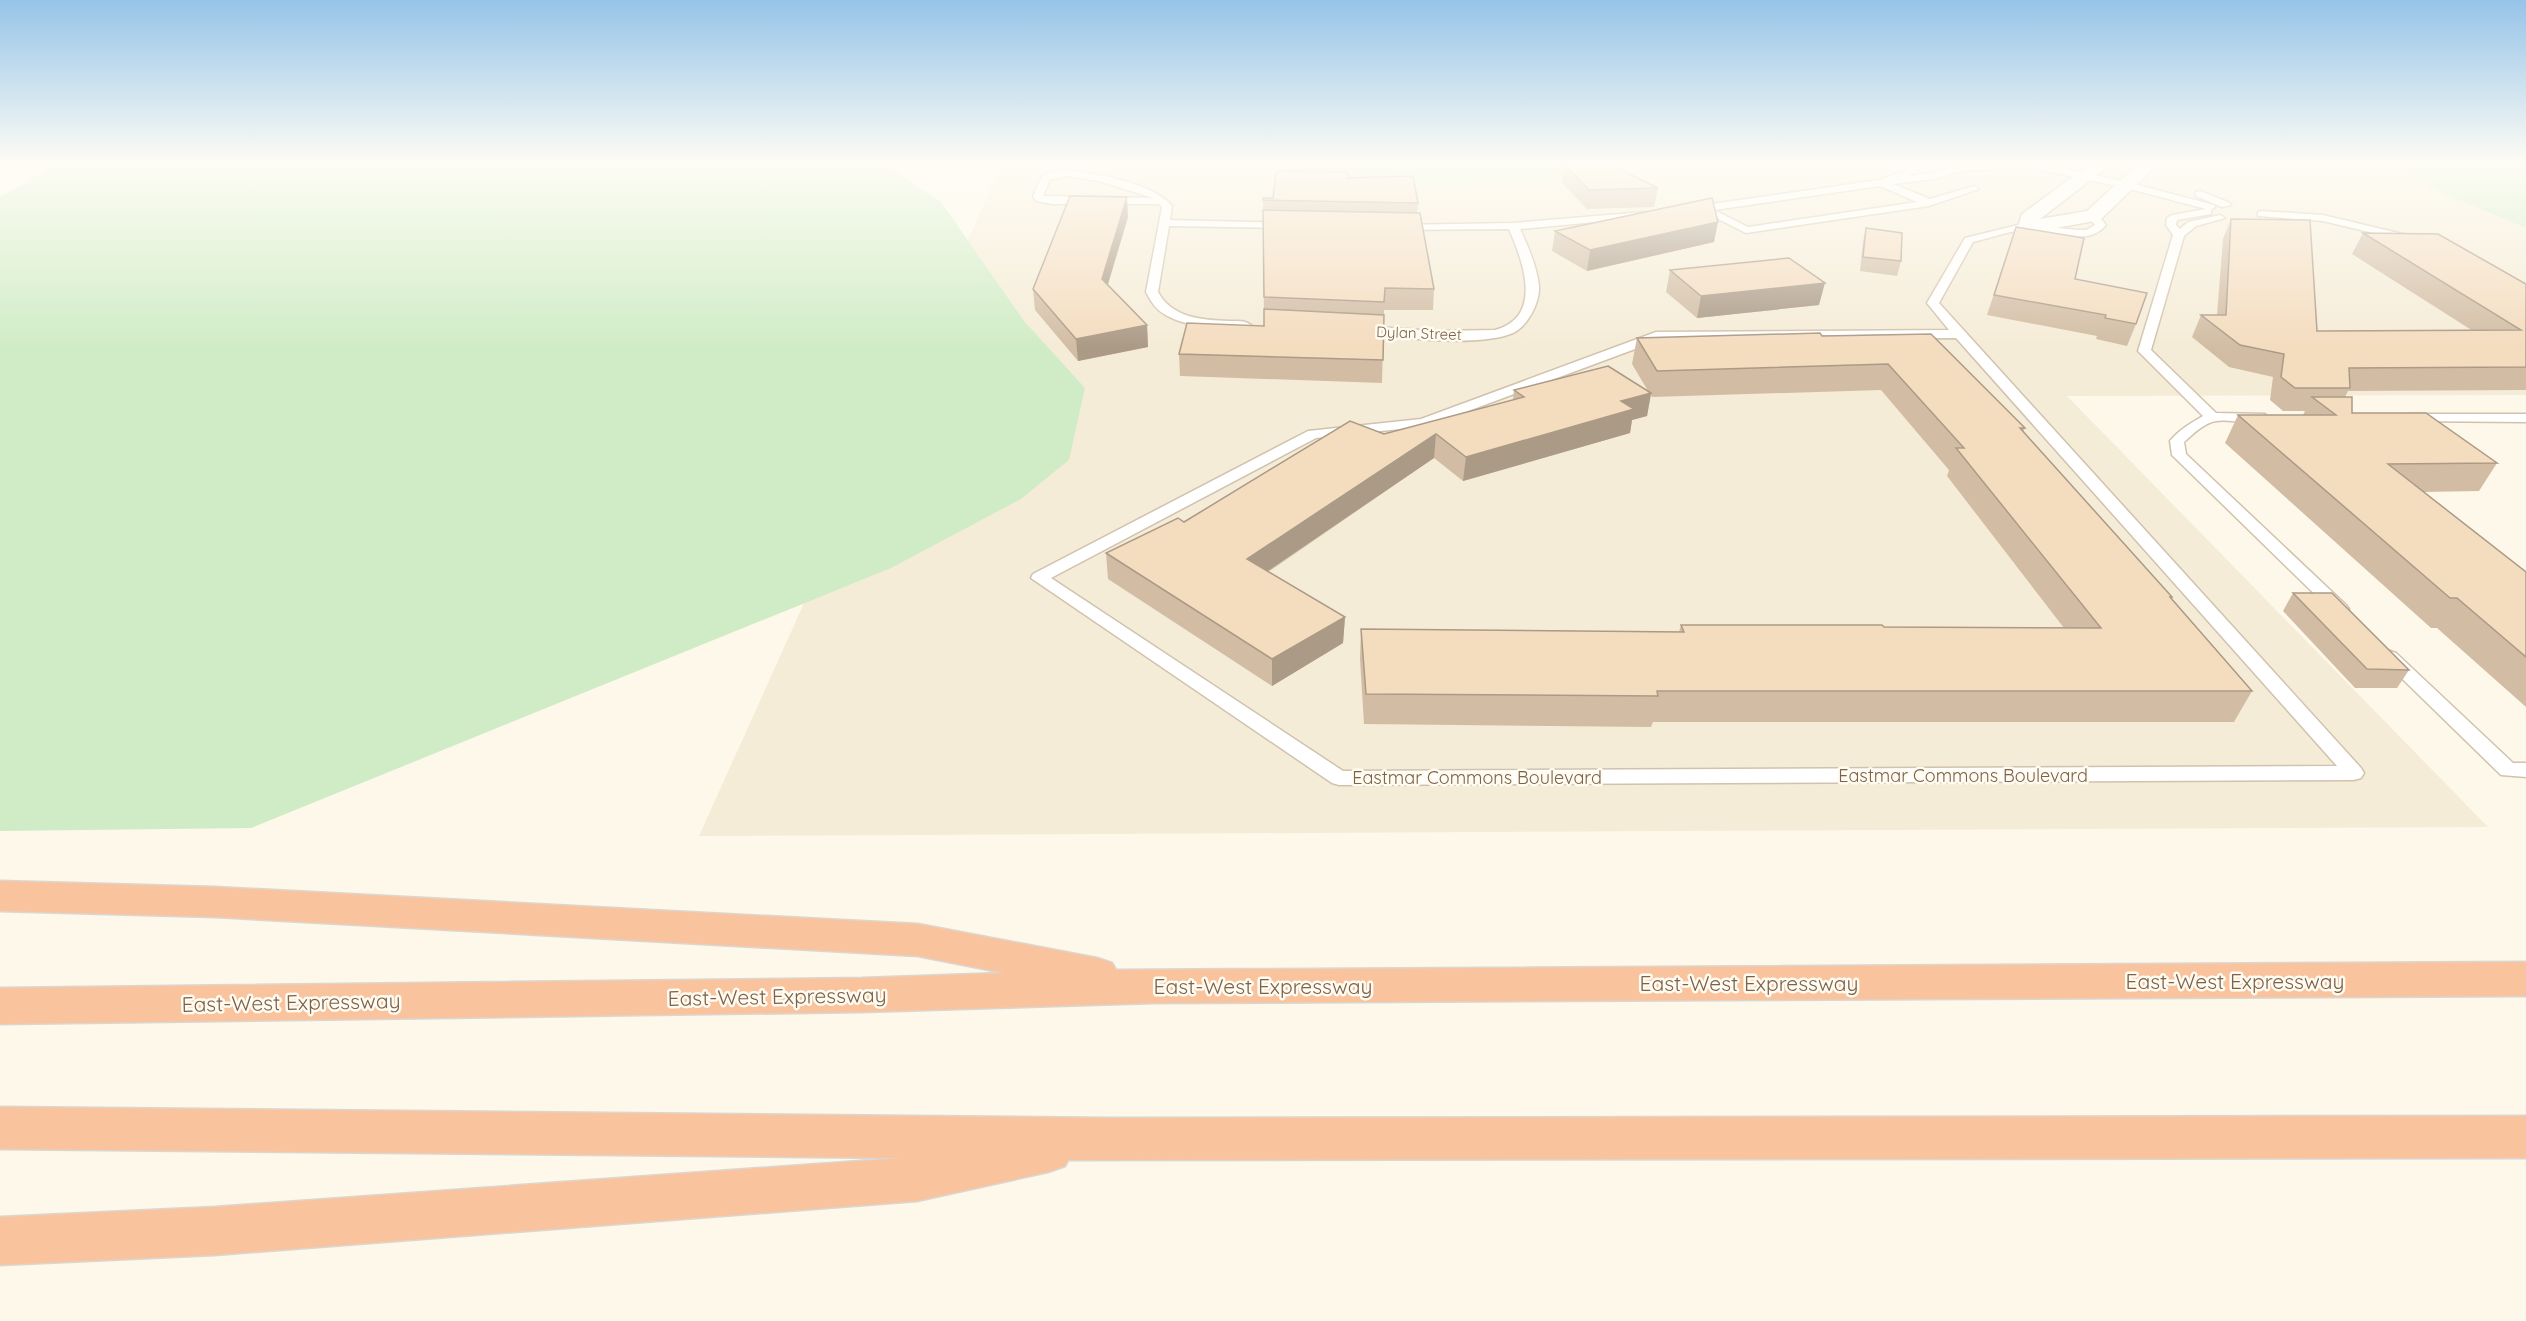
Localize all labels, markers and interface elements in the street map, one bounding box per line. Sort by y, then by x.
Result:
street label: Dylan Street [1376,322,1462,344]
street label: Eastmar Commons Boulevard [1838,764,2088,787]
street label: Eastmar Commons Boulevard [1352,766,1602,789]
street label: East-West Expressway [2126,968,2344,994]
street label: East-West Expressway [1640,970,1858,996]
street label: East-West Expressway [1154,973,1372,999]
street label: East-West Expressway [667,981,887,1011]
street label: East-West Expressway [181,987,401,1017]

